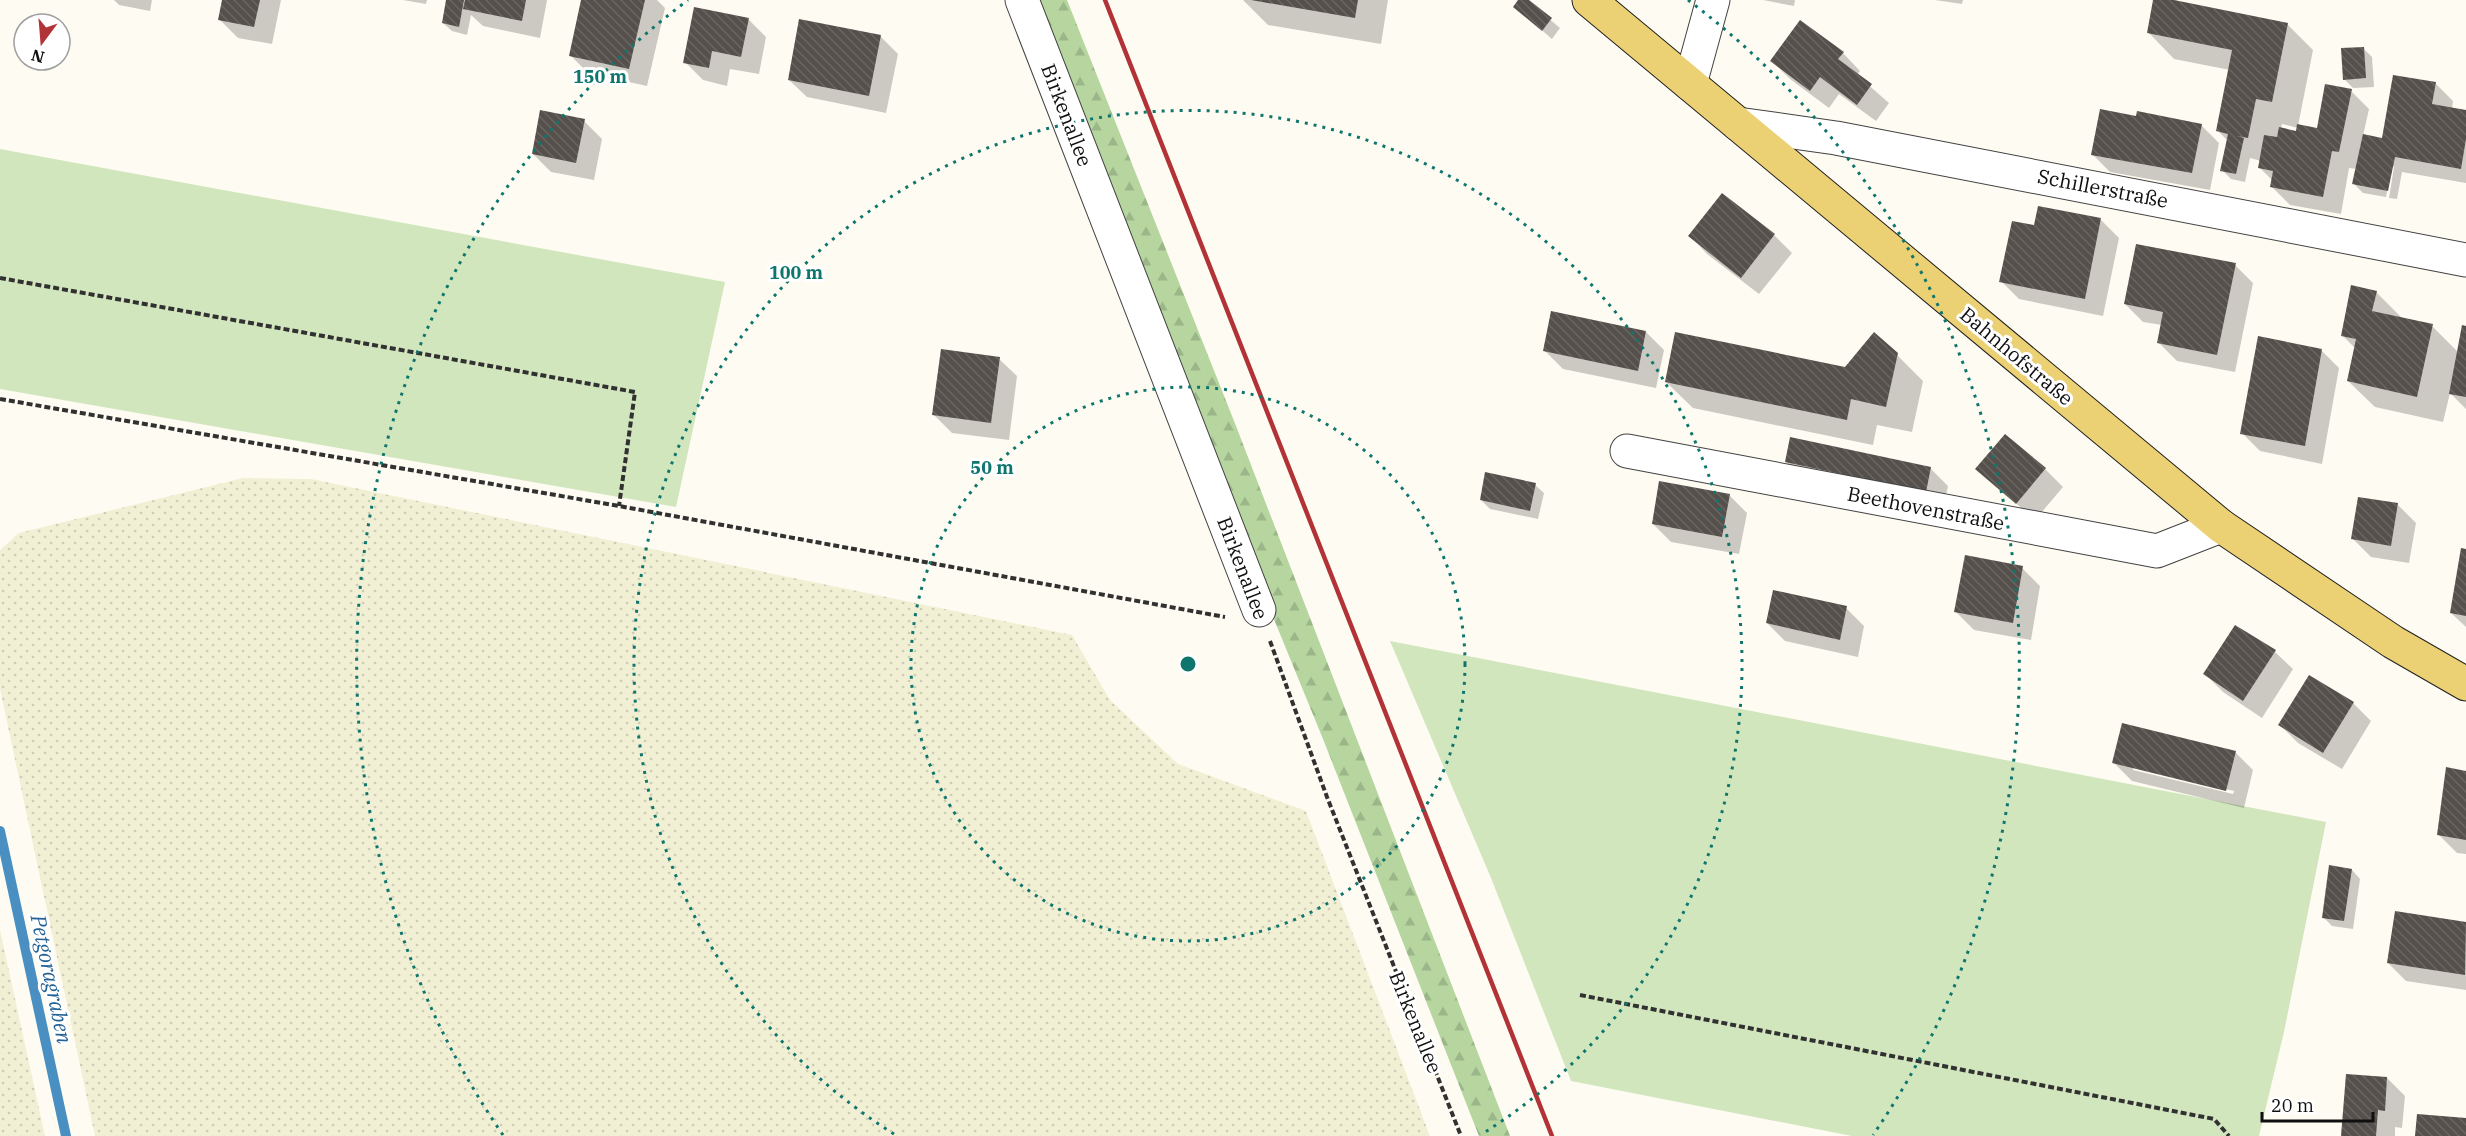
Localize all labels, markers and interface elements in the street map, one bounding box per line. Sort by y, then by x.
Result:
north arrow [12,12,72,72]
text: N [29,45,47,68]
street label: Birkenallee [1035,60,1099,170]
text: 150 m [573,65,628,88]
street label: Schillerstraße [2035,162,2171,214]
text: 100 m [769,261,824,284]
street label: Bahnhofstraße [1955,301,2079,411]
text: 50 m [970,456,1014,479]
street label: Beethovenstraße [1845,480,2007,536]
street label: Birkenallee [1211,513,1275,623]
centre of rings [1178,654,1198,674]
water label: Petgoragraben [24,911,79,1046]
street label: Birkenallee [1383,967,1449,1077]
scale bar [2262,1085,2373,1123]
text: 20 m [2271,1094,2314,1117]

